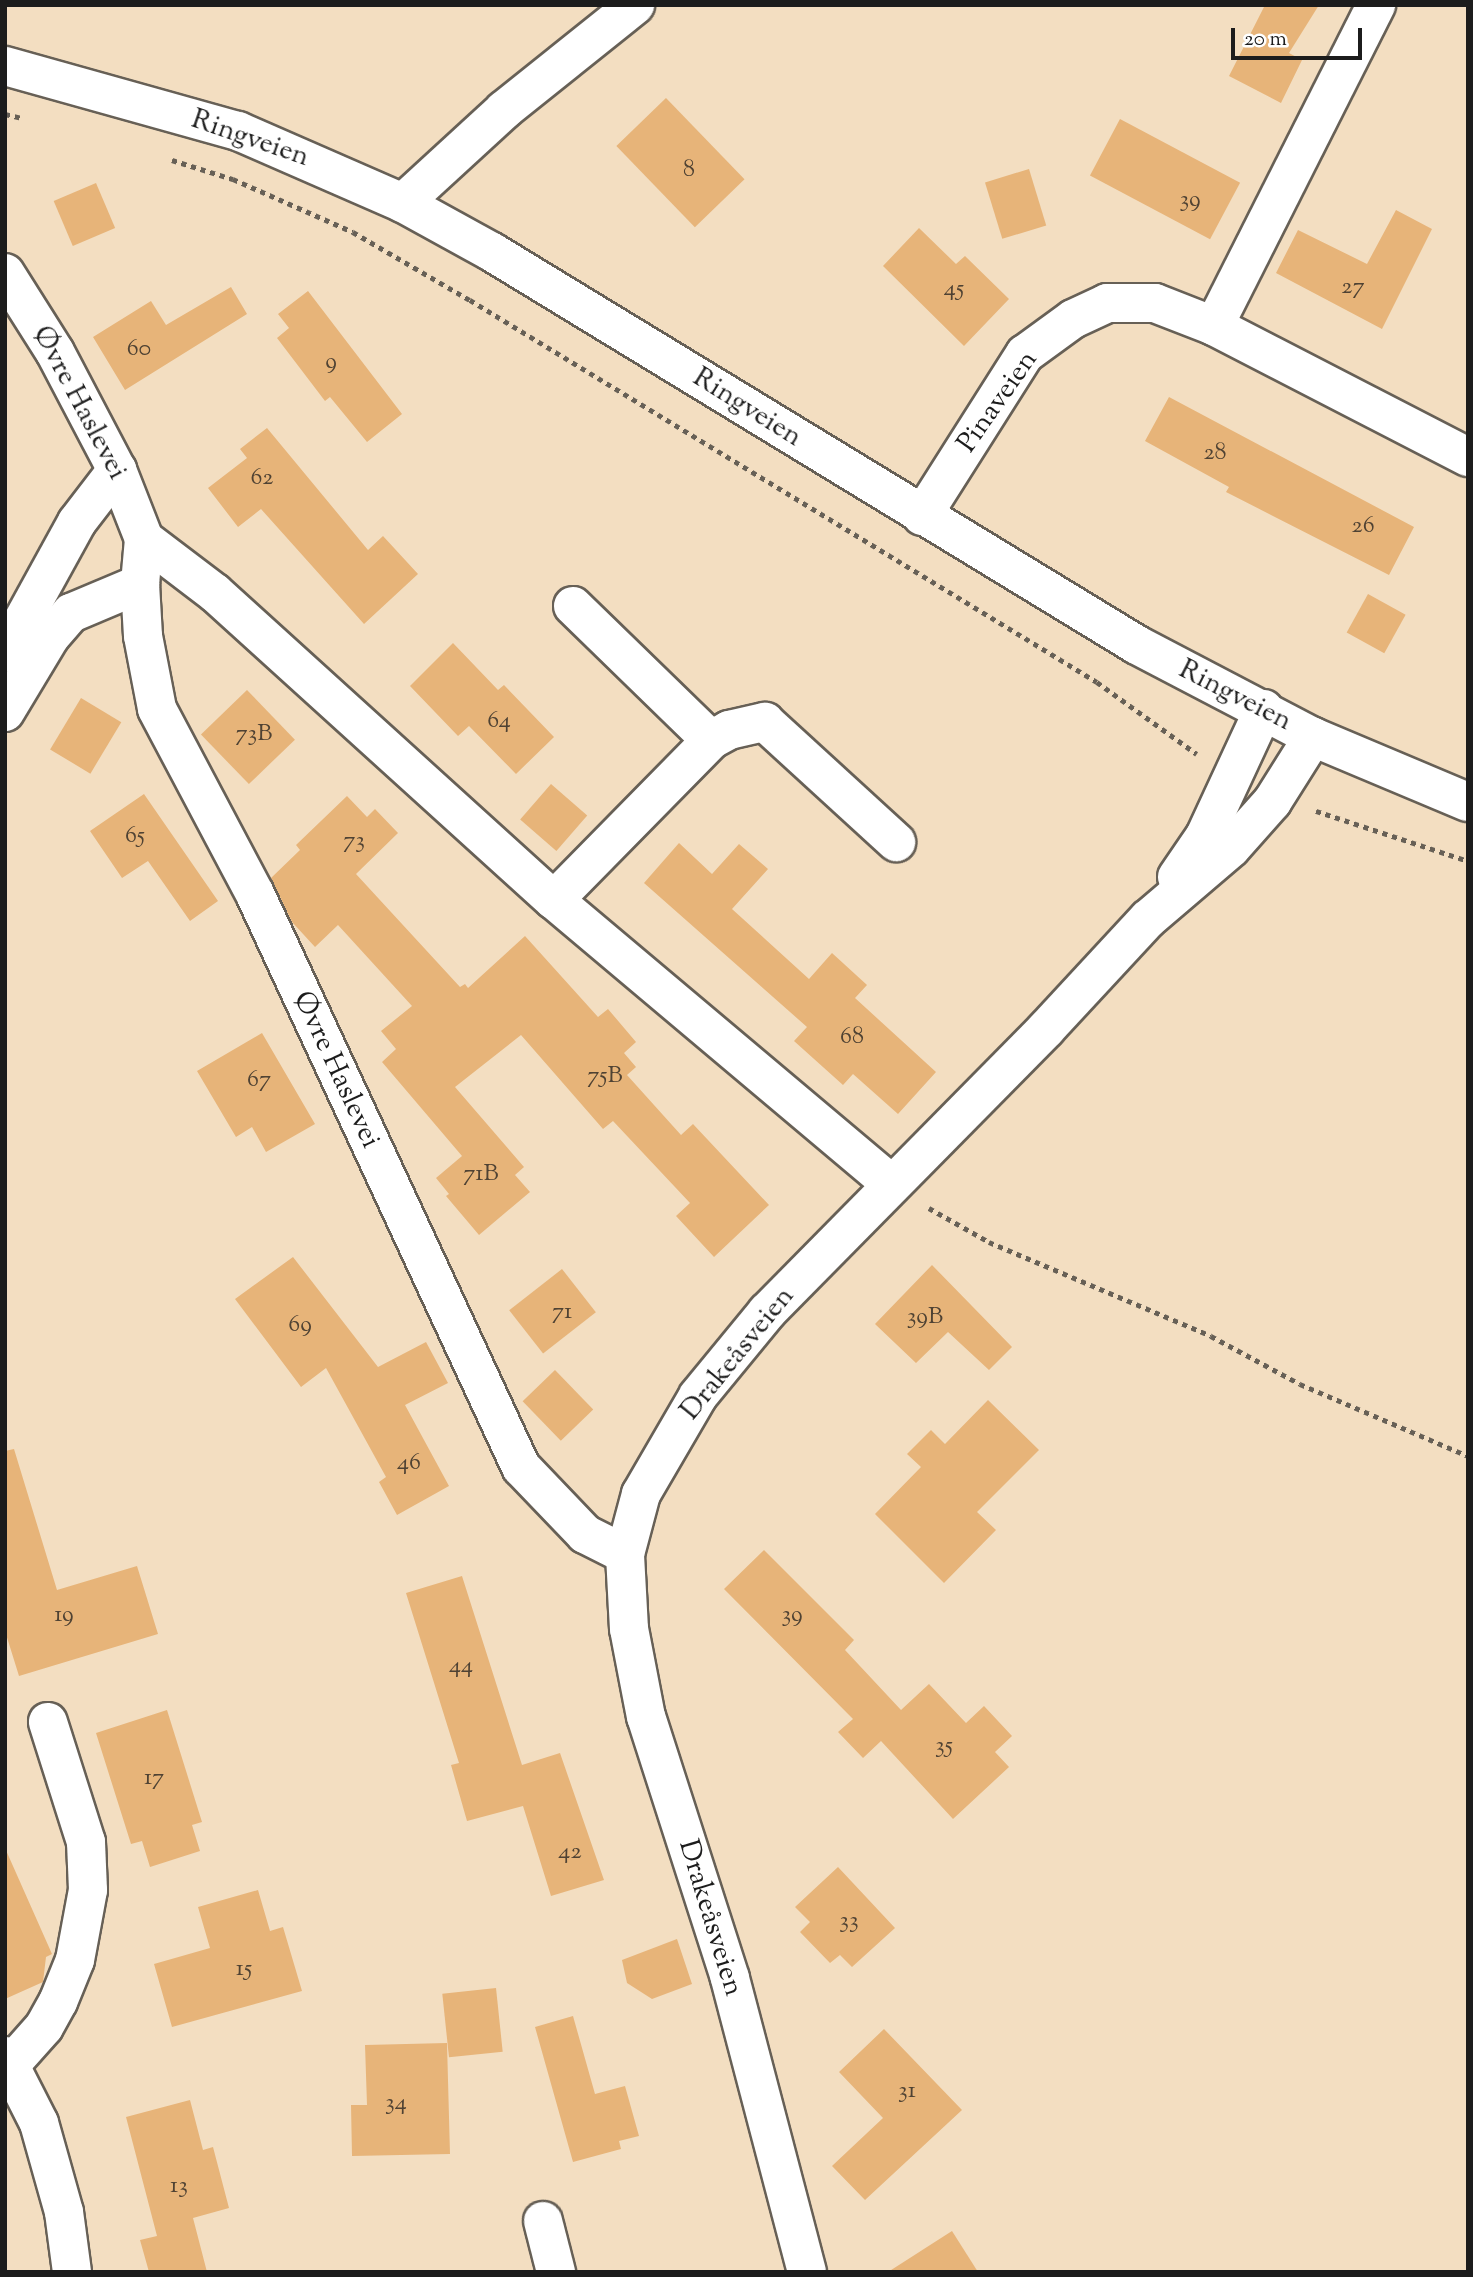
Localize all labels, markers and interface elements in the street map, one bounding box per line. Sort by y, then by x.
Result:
scale bar [1235,14,1366,58]
text: 20 m [1244,25,1287,55]
street label: Ringveien [187,103,313,175]
house number: 8 [683,157,695,185]
house number: 39 [1179,187,1201,215]
house number: 27 [1341,274,1365,302]
house number: 45 [944,276,964,304]
street label: Øvre Haslevei [24,320,134,486]
house number: 60 [127,336,151,364]
street label: Pinaveien [951,345,1045,459]
house number: 9 [325,349,337,377]
street label: Ringveien [686,361,808,455]
house number: 28 [1203,440,1227,468]
house number: 62 [251,465,273,493]
house number: 26 [1351,513,1375,541]
street label: Ringveien [1173,653,1297,739]
house number: 64 [487,708,511,736]
house number: 73B [236,721,272,749]
house number: 65 [125,823,145,851]
house number: 73 [343,828,365,856]
street label: Øvre Haslevei [285,986,387,1154]
house number: 68 [840,1024,864,1052]
house number: 75B [587,1063,623,1091]
house number: 67 [247,1067,271,1095]
house number: 71B [463,1161,499,1189]
street label: Drakeåsveien [674,1281,802,1427]
house number: 71 [552,1299,572,1327]
house number: 39B [907,1304,943,1332]
house number: 69 [288,1312,312,1340]
house number: 46 [397,1450,421,1478]
house number: 19 [54,1602,74,1630]
house number: 39 [781,1602,803,1630]
house number: 44 [449,1653,473,1681]
house number: 35 [935,1733,953,1761]
house number: 17 [144,1765,164,1793]
street label: Drakeåsveien [670,1836,750,2000]
house number: 42 [558,1839,582,1867]
house number: 33 [839,1908,859,1936]
house number: 15 [236,1956,252,1984]
house number: 31 [898,2078,916,2106]
house number: 34 [385,2090,407,2118]
house number: 13 [170,2173,188,2201]

